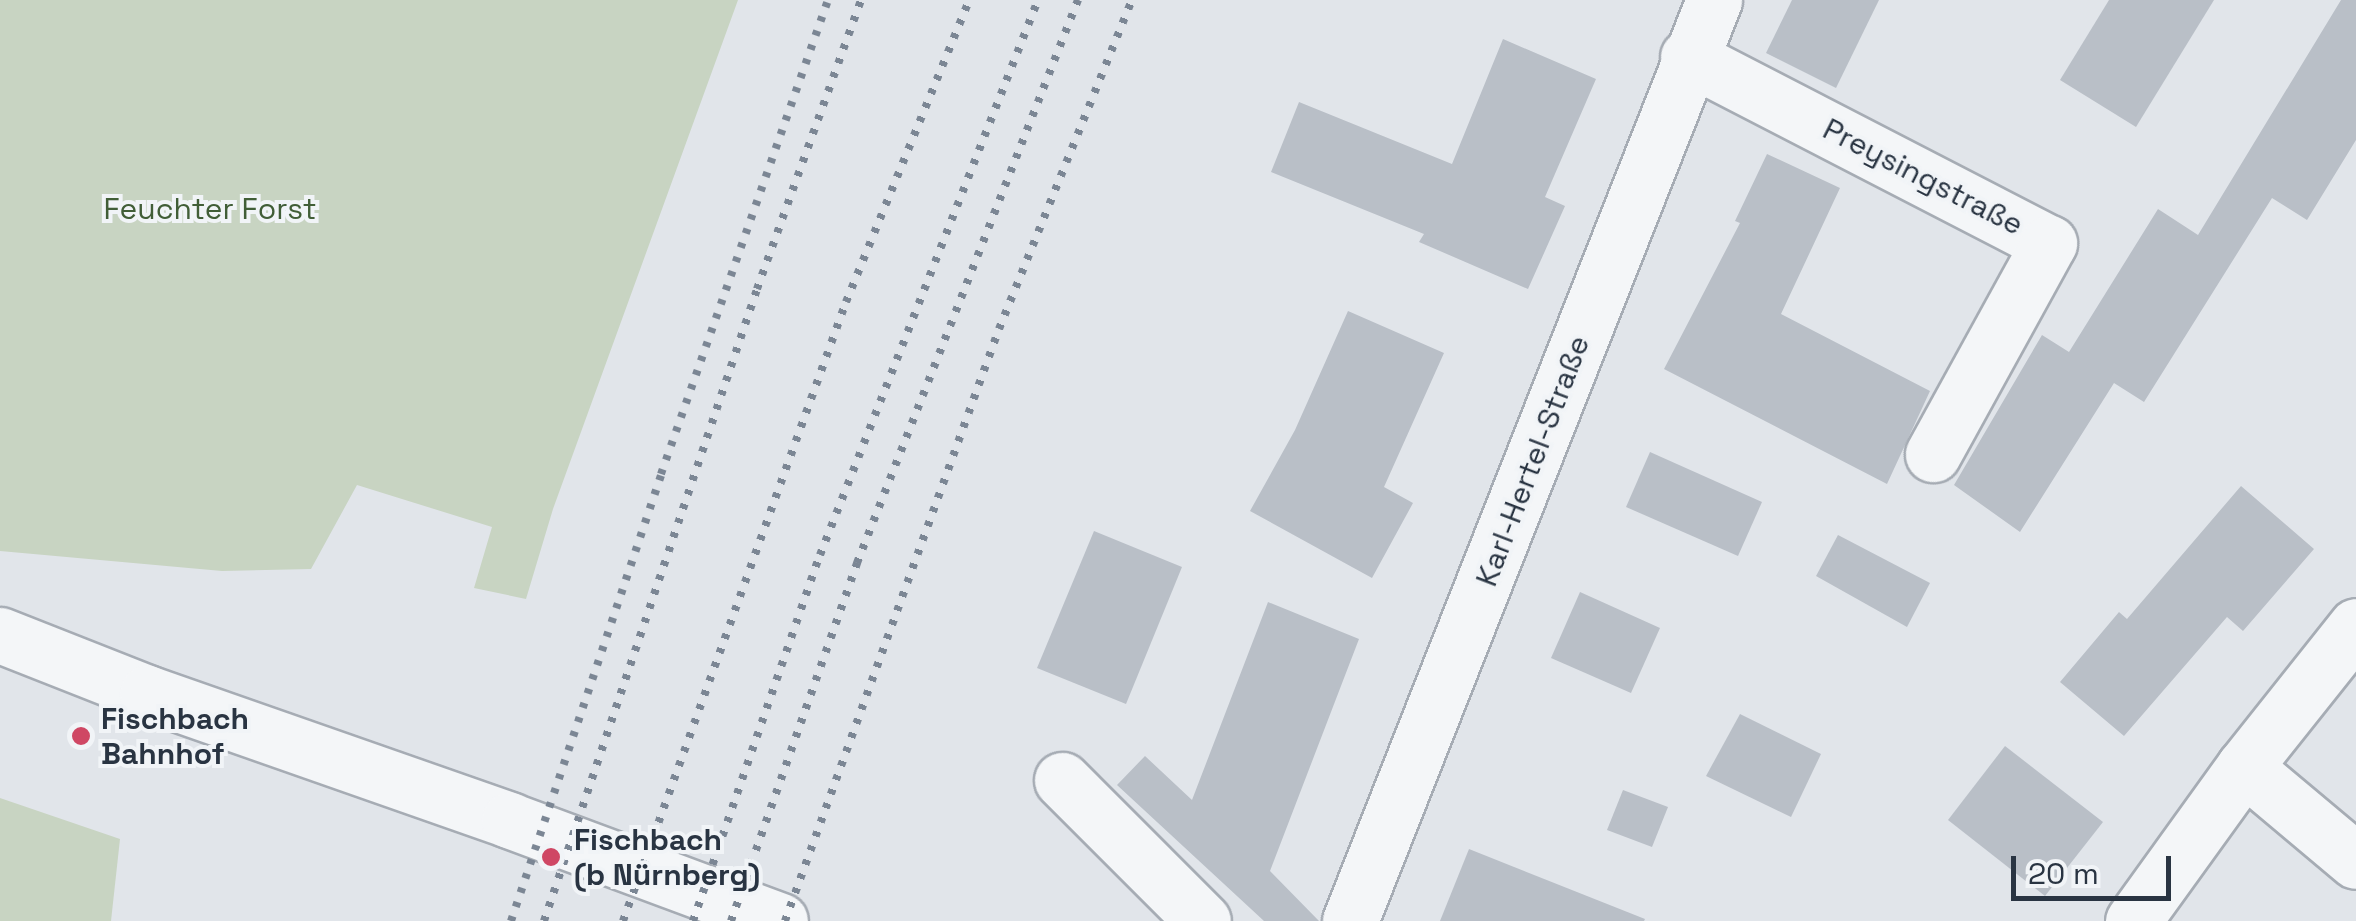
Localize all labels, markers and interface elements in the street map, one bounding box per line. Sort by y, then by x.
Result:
street label: Preysingstraße [1817,111,2029,243]
park label: Feuchter Forst [104,191,316,227]
street label: Karl-Hertel-Straße [1469,331,1597,591]
place label: Fischbach Bahnhof [101,701,249,772]
marker: Fischbach Bahnhof [70,725,92,747]
place label: Fischbach (b Nürnberg) [574,822,760,892]
scale bar [2016,836,2176,898]
marker: Fischbach (b Nürnberg) [538,844,564,870]
text: 20 m [2028,854,2099,893]

